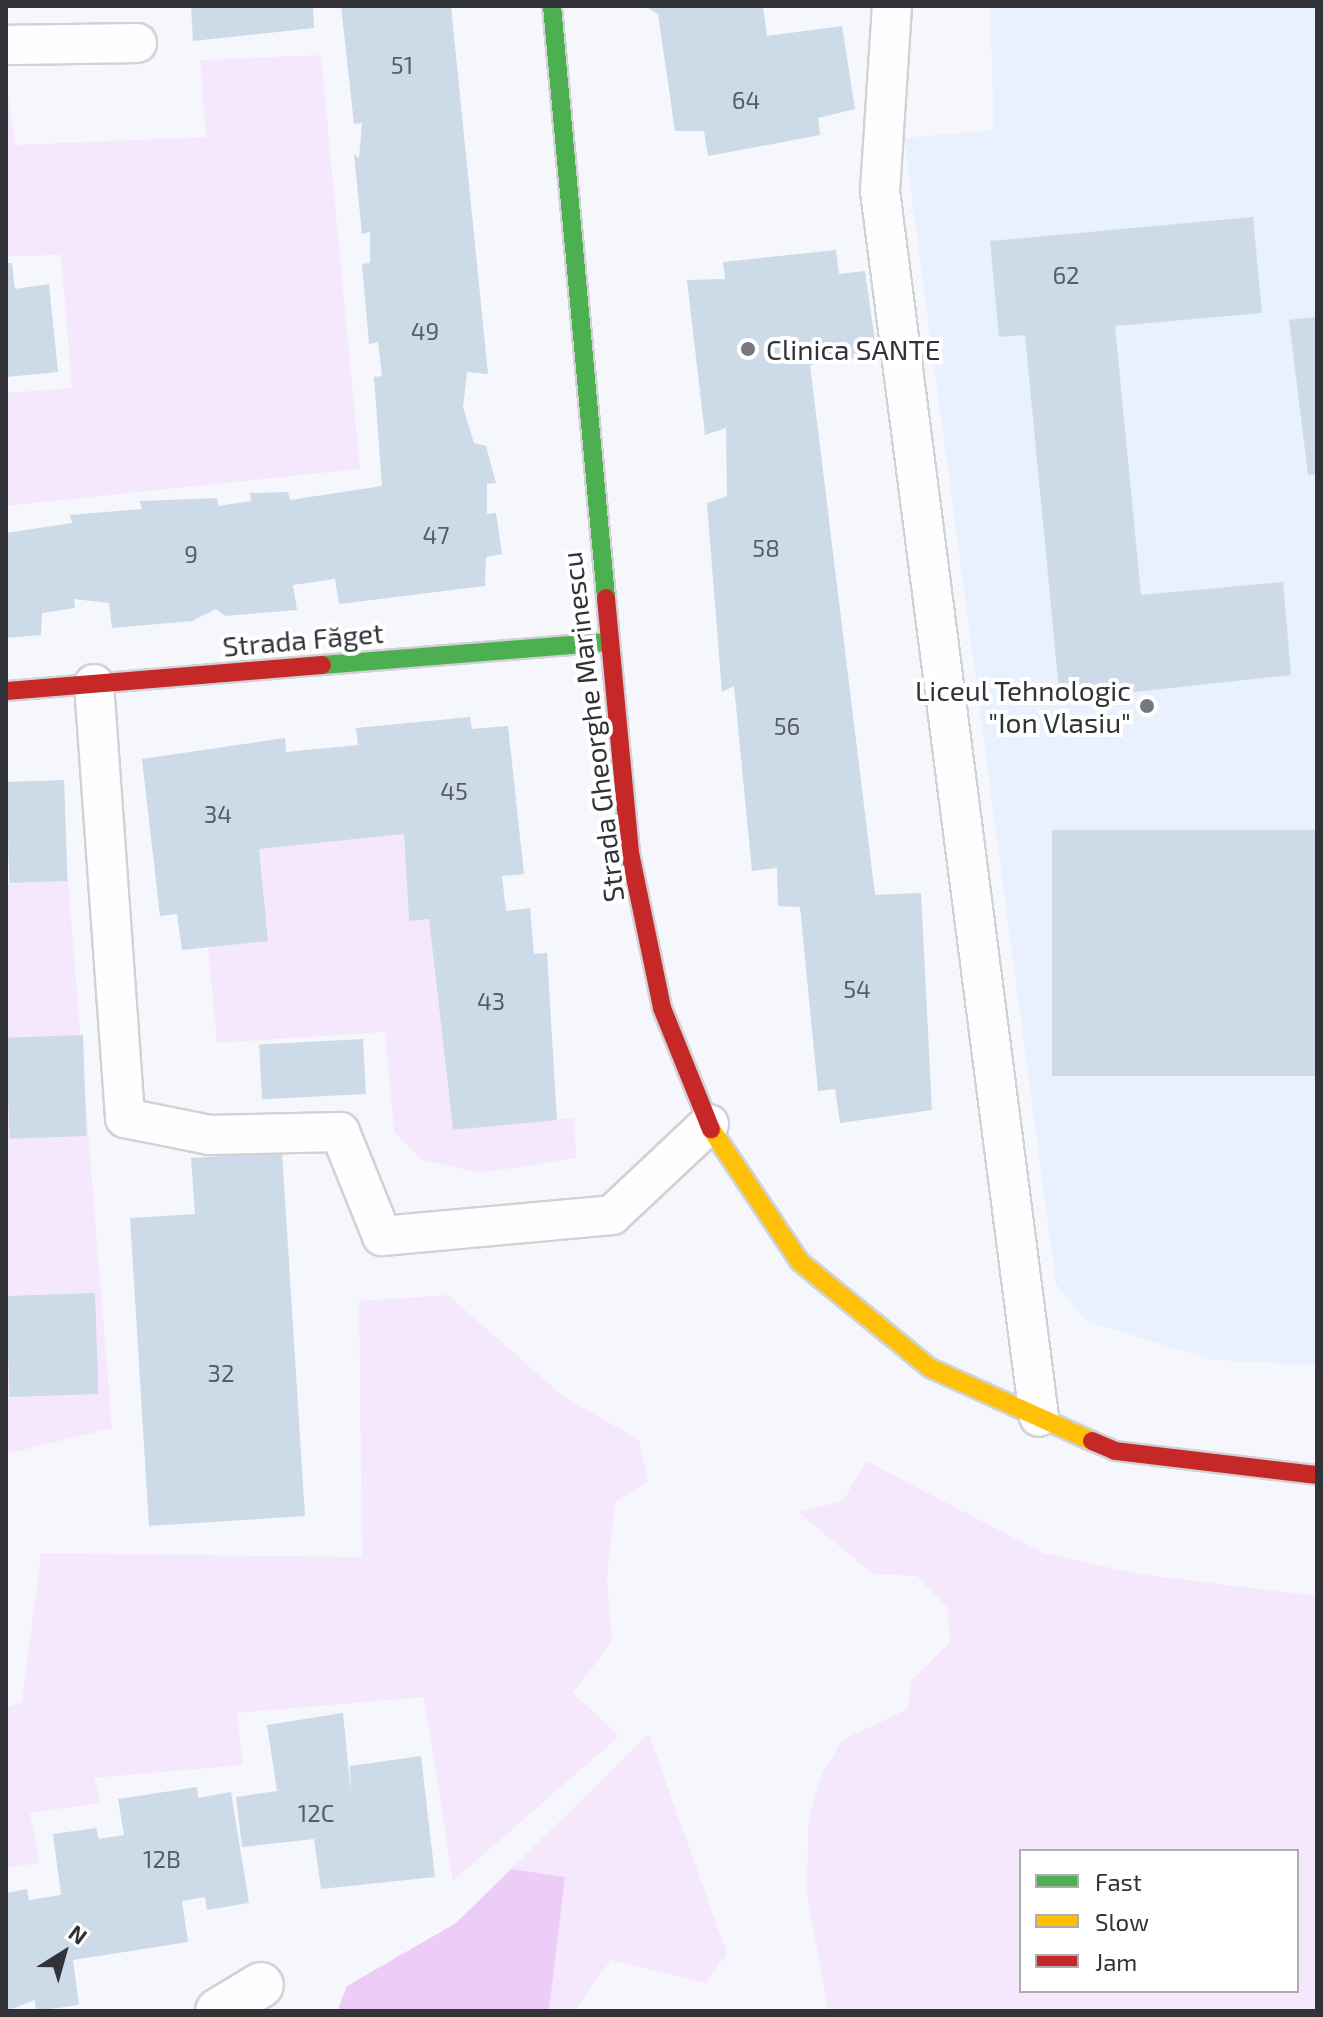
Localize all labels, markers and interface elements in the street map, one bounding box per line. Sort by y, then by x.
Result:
house number: 51 [391,51,413,79]
house number: 64 [732,86,760,114]
house number: 62 [1052,261,1080,289]
house number: 49 [411,317,439,345]
place label: Clinica SANTE [766,332,941,366]
marker: Clinica SANTE [737,338,759,360]
house number: 47 [422,521,450,549]
house number: 58 [752,534,780,562]
house number: 9 [184,540,198,568]
street label: Strada Gheorghe Marinescu [554,550,630,904]
street label: Strada Făget [221,615,385,663]
place label: Liceul Tehnologic "Ion Vlasiu" [914,673,1131,739]
marker: Liceul Tehnologic "Ion Vlasiu" [1138,697,1156,715]
house number: 56 [774,712,800,740]
house number: 45 [440,777,468,805]
house number: 34 [204,800,232,828]
house number: 54 [843,975,871,1003]
house number: 43 [477,987,505,1015]
house number: 32 [208,1359,234,1387]
house number: 12C [298,1799,334,1827]
house number: 12B [143,1845,181,1873]
legend [1019,1849,1299,1993]
text: Fast [1095,1867,1142,1896]
text: Slow [1095,1907,1149,1936]
north arrow [24,1913,104,1993]
text: N [64,1919,93,1949]
text: Jam [1095,1947,1137,1976]

